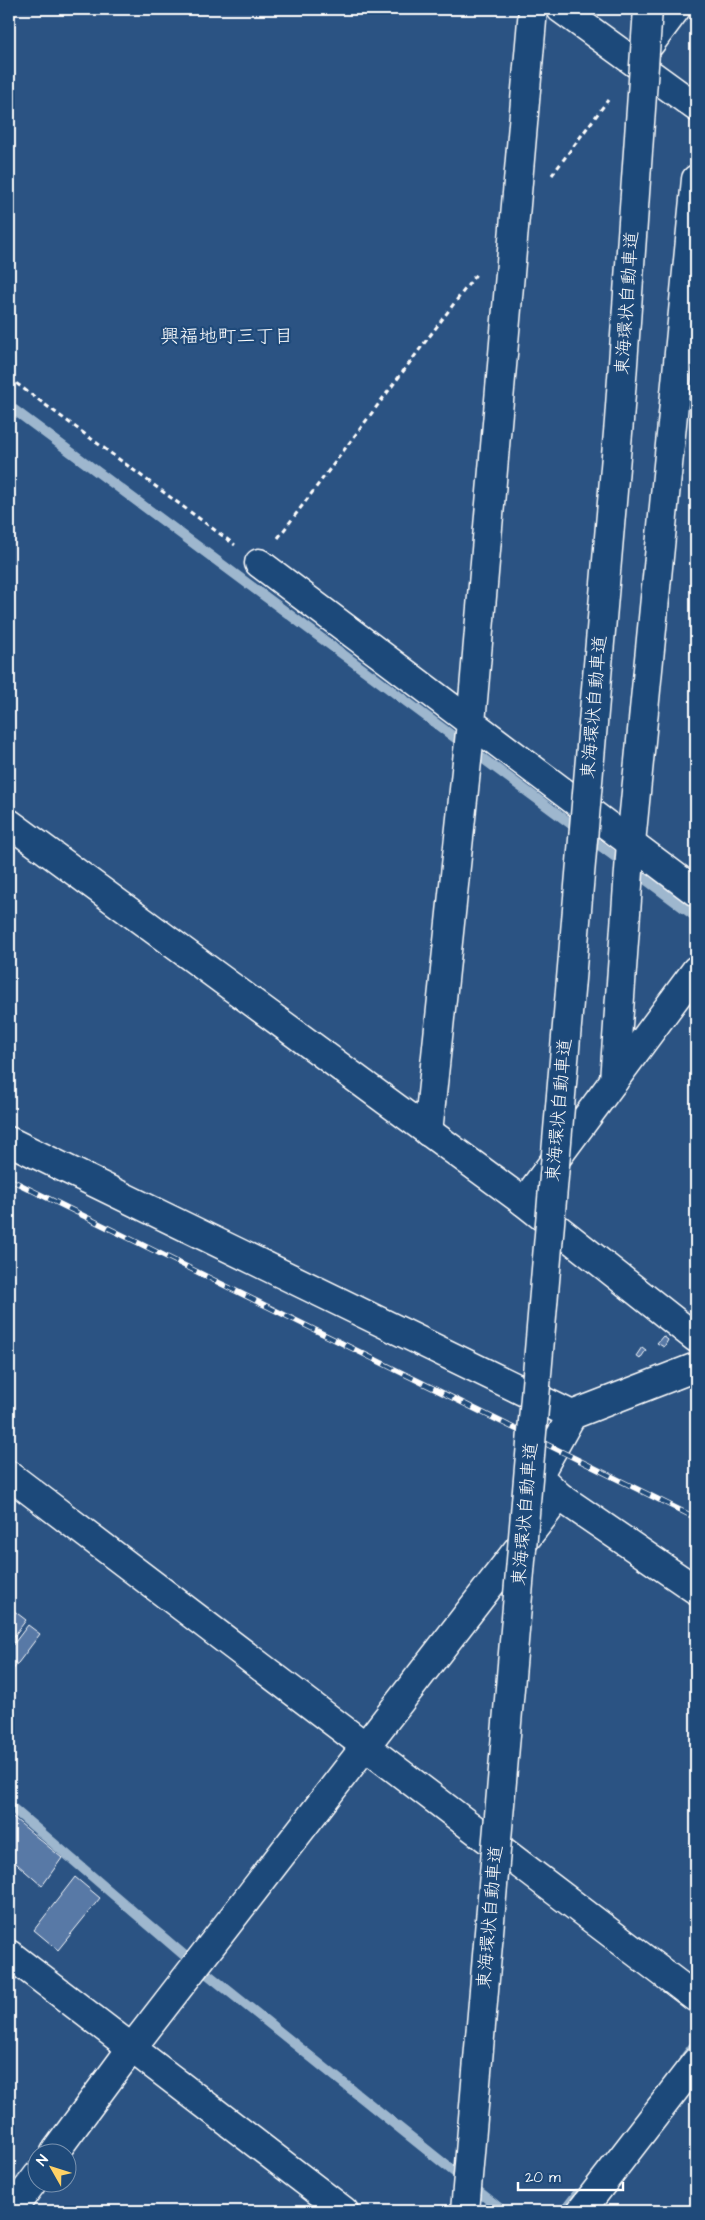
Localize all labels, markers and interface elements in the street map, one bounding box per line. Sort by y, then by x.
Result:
street label: 東海環状自動車道 [610,230,644,376]
district label: 興福地町三丁目 [160,323,294,350]
street label: 東海環状自動車道 [575,634,613,780]
street label: 東海環状自動車道 [540,1037,578,1183]
street label: 東海環状自動車道 [506,1441,544,1587]
street label: 東海環状自動車道 [471,1844,509,1990]
north arrow [28,2142,78,2192]
text: N [32,2151,53,2170]
scale bar [518,2160,622,2192]
text: 20 m [525,2167,561,2188]

